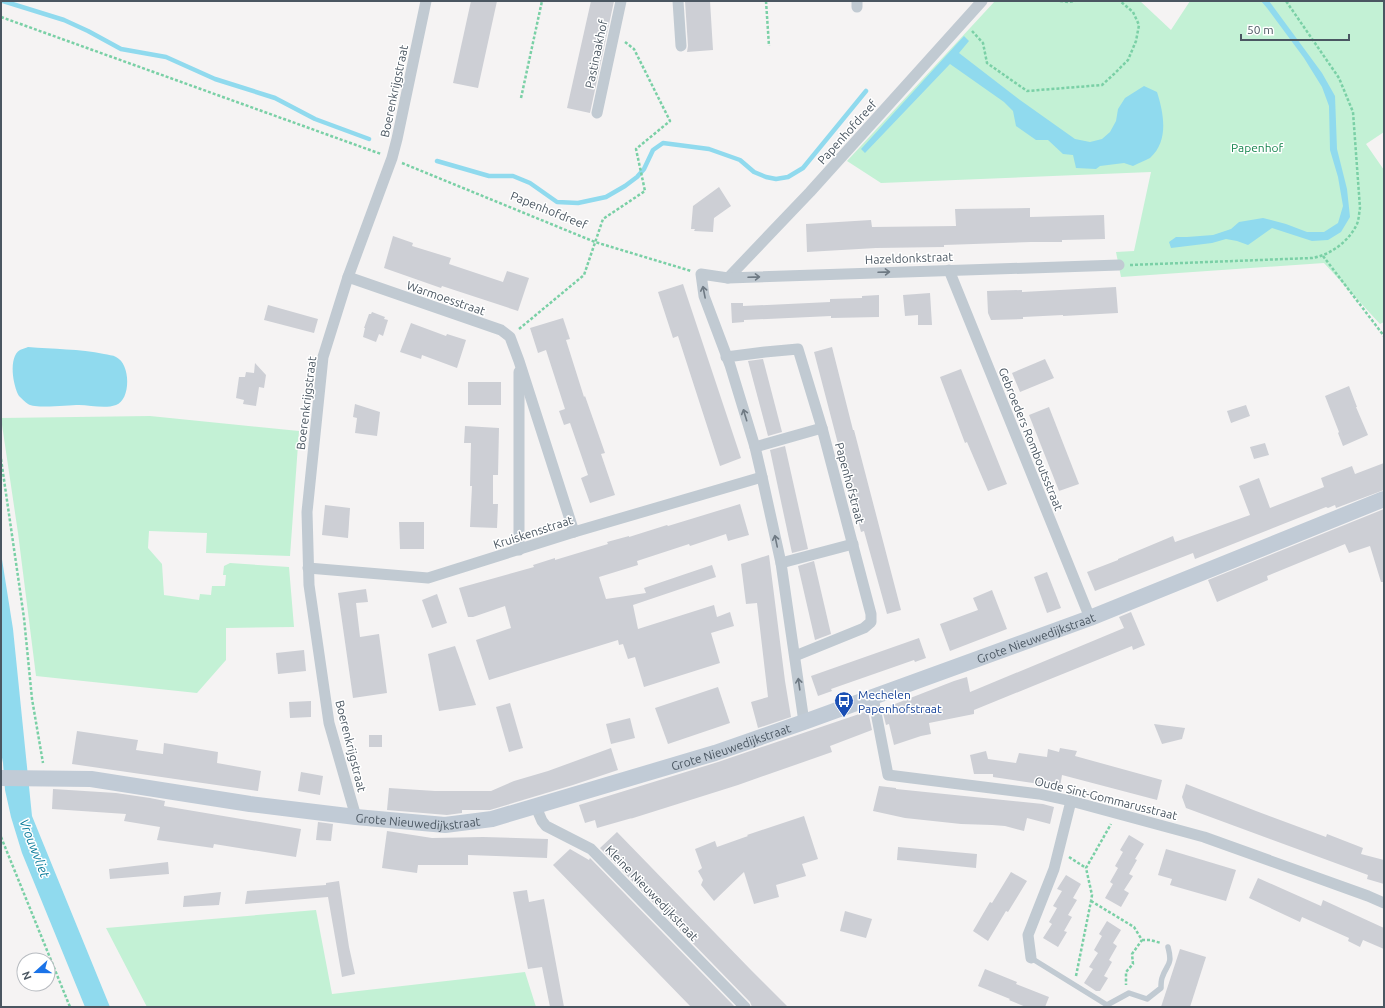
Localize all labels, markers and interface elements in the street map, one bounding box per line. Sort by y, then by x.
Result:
scale bar [1241,16,1349,42]
street label: Pastinaakhof [582,18,610,89]
text: 50 m [1247,23,1274,36]
street label: Boerenkrijgstraat [378,43,410,138]
street label: Papenhofdreef [815,97,879,167]
park label: Papenhof [1231,141,1284,154]
street label: Papenhofdreef [509,189,590,231]
street label: Hazeldonkstraat [865,250,954,266]
one-way arrow [877,268,890,276]
one-way arrow [747,273,760,281]
street label: Warmoesstraat [405,278,487,318]
one-way arrow [700,286,708,299]
street label: Boerenkrijgstraat [294,355,318,451]
street label: Gebroeders Romboutsstraat [996,366,1066,513]
one-way arrow [741,409,748,422]
street label: Papenhofstraat [833,441,867,525]
street label: Kruiskensstraat [492,513,575,551]
one-way arrow [772,535,780,548]
street label: Grote Nieuwedijkstraat [975,610,1097,665]
one-way arrow [795,678,803,691]
place label: Mechelen Papenhofstraat [858,688,942,715]
bus stop icon: Mechelen Papenhofstraat [833,690,855,718]
street label: Boerenkrijgstraat [333,699,369,794]
street label: Grote Nieuwedijkstraat [669,721,792,772]
street label: Oude Sint-Gommarusstraat [1033,774,1179,822]
street label: Grote Nieuwedijkstraat [355,811,481,832]
water label: Vrouwvliet [17,817,53,880]
street label: Kleine Nieuwedijkstraat [603,843,701,944]
north arrow [16,952,56,992]
text: N [20,970,34,982]

